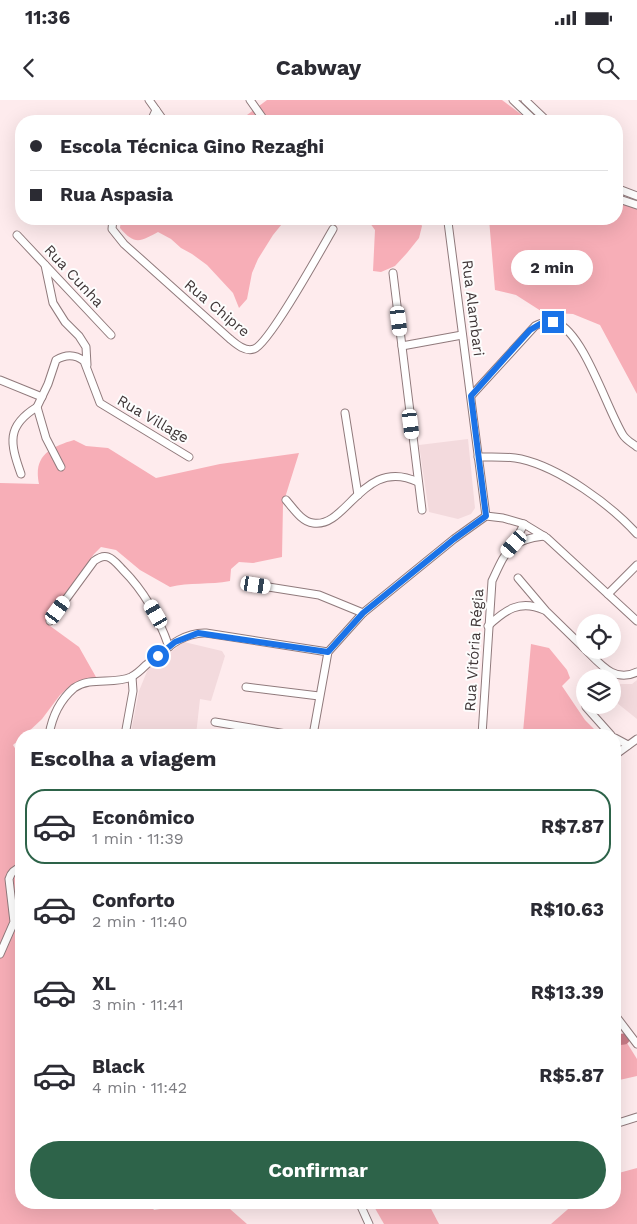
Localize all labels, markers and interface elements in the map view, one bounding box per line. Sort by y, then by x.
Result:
text: 11:36 [25,6,70,29]
icon: back [15,54,43,82]
icon: search [594,54,622,82]
text: Cabway [276,55,361,80]
text: Escola Técnica Gino Rezaghi [60,135,324,158]
text: Rua Aspasia [60,183,173,206]
street label: Rua Cunha [41,241,108,311]
callout: 2 min [512,250,594,284]
text: 2 min [530,258,574,277]
street label: Rua Alambari [458,259,488,357]
street label: Rua Chipre [181,275,253,341]
car [389,305,408,337]
route end [542,311,564,333]
street label: Rua Village [114,391,192,447]
car [401,408,420,440]
car [498,528,529,560]
car [240,575,271,595]
street label: Rua Vitória Régia [461,588,487,712]
car [43,593,72,627]
car [142,597,169,631]
map controls [576,614,621,714]
button: locate [576,614,621,659]
route start [147,645,169,667]
button: layers [576,669,621,714]
text: Escolha a viagem [30,746,217,771]
icon: car [32,804,77,849]
text: Econômico [92,806,195,829]
text: R$7.87 [541,815,604,838]
text: 1 min · 11:39 [92,829,184,848]
icon: car [32,887,77,932]
text: Conforto [92,889,175,912]
text: R$10.63 [530,898,604,921]
text: 2 min · 11:40 [92,912,187,931]
icon: car [32,970,77,1015]
text: XL [92,972,116,995]
text: R$13.39 [531,981,604,1004]
text: 3 min · 11:41 [92,995,183,1014]
icon: car [32,1053,77,1098]
text: Black [92,1055,145,1078]
text: R$5.87 [539,1064,604,1087]
text: 4 min · 11:42 [92,1078,187,1097]
button: Confirmar [30,1141,606,1199]

